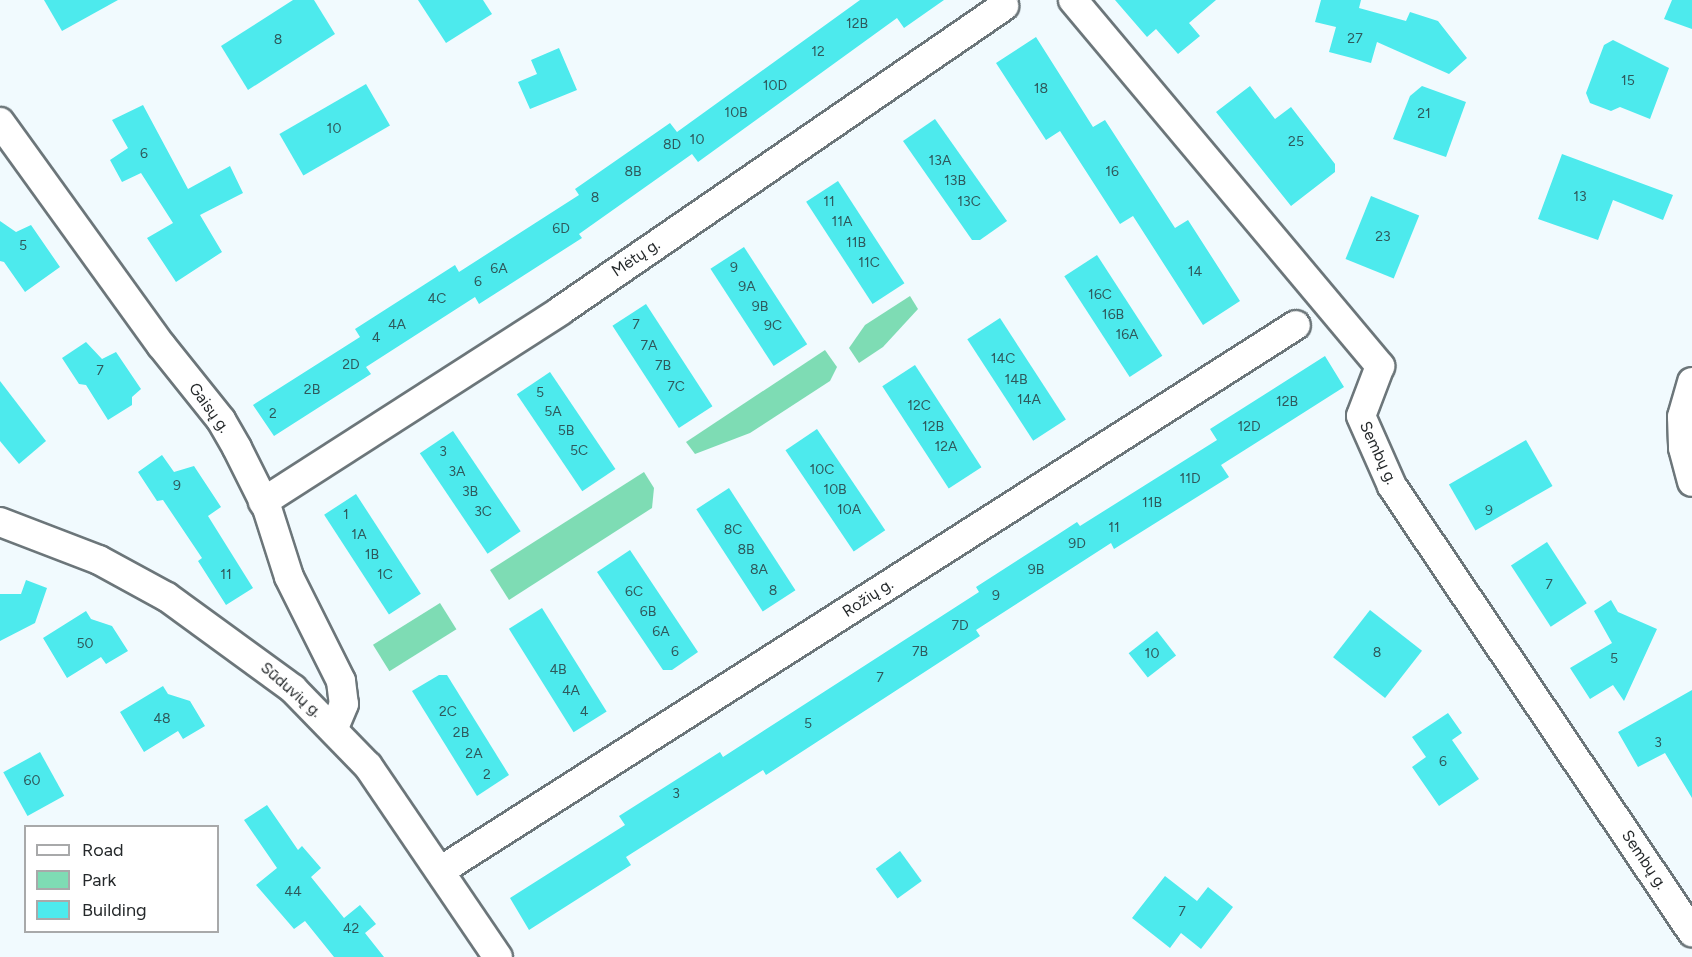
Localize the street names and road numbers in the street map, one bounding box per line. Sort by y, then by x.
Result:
street label: Mėtų g. [608,235,664,281]
street label: Gaisų g. [184,379,234,437]
street label: Sembų g. [1355,419,1401,487]
street label: Rožių g. [839,575,897,621]
street label: Sūduvių g. [257,658,325,722]
street label: Sembų g. [1617,827,1671,893]

